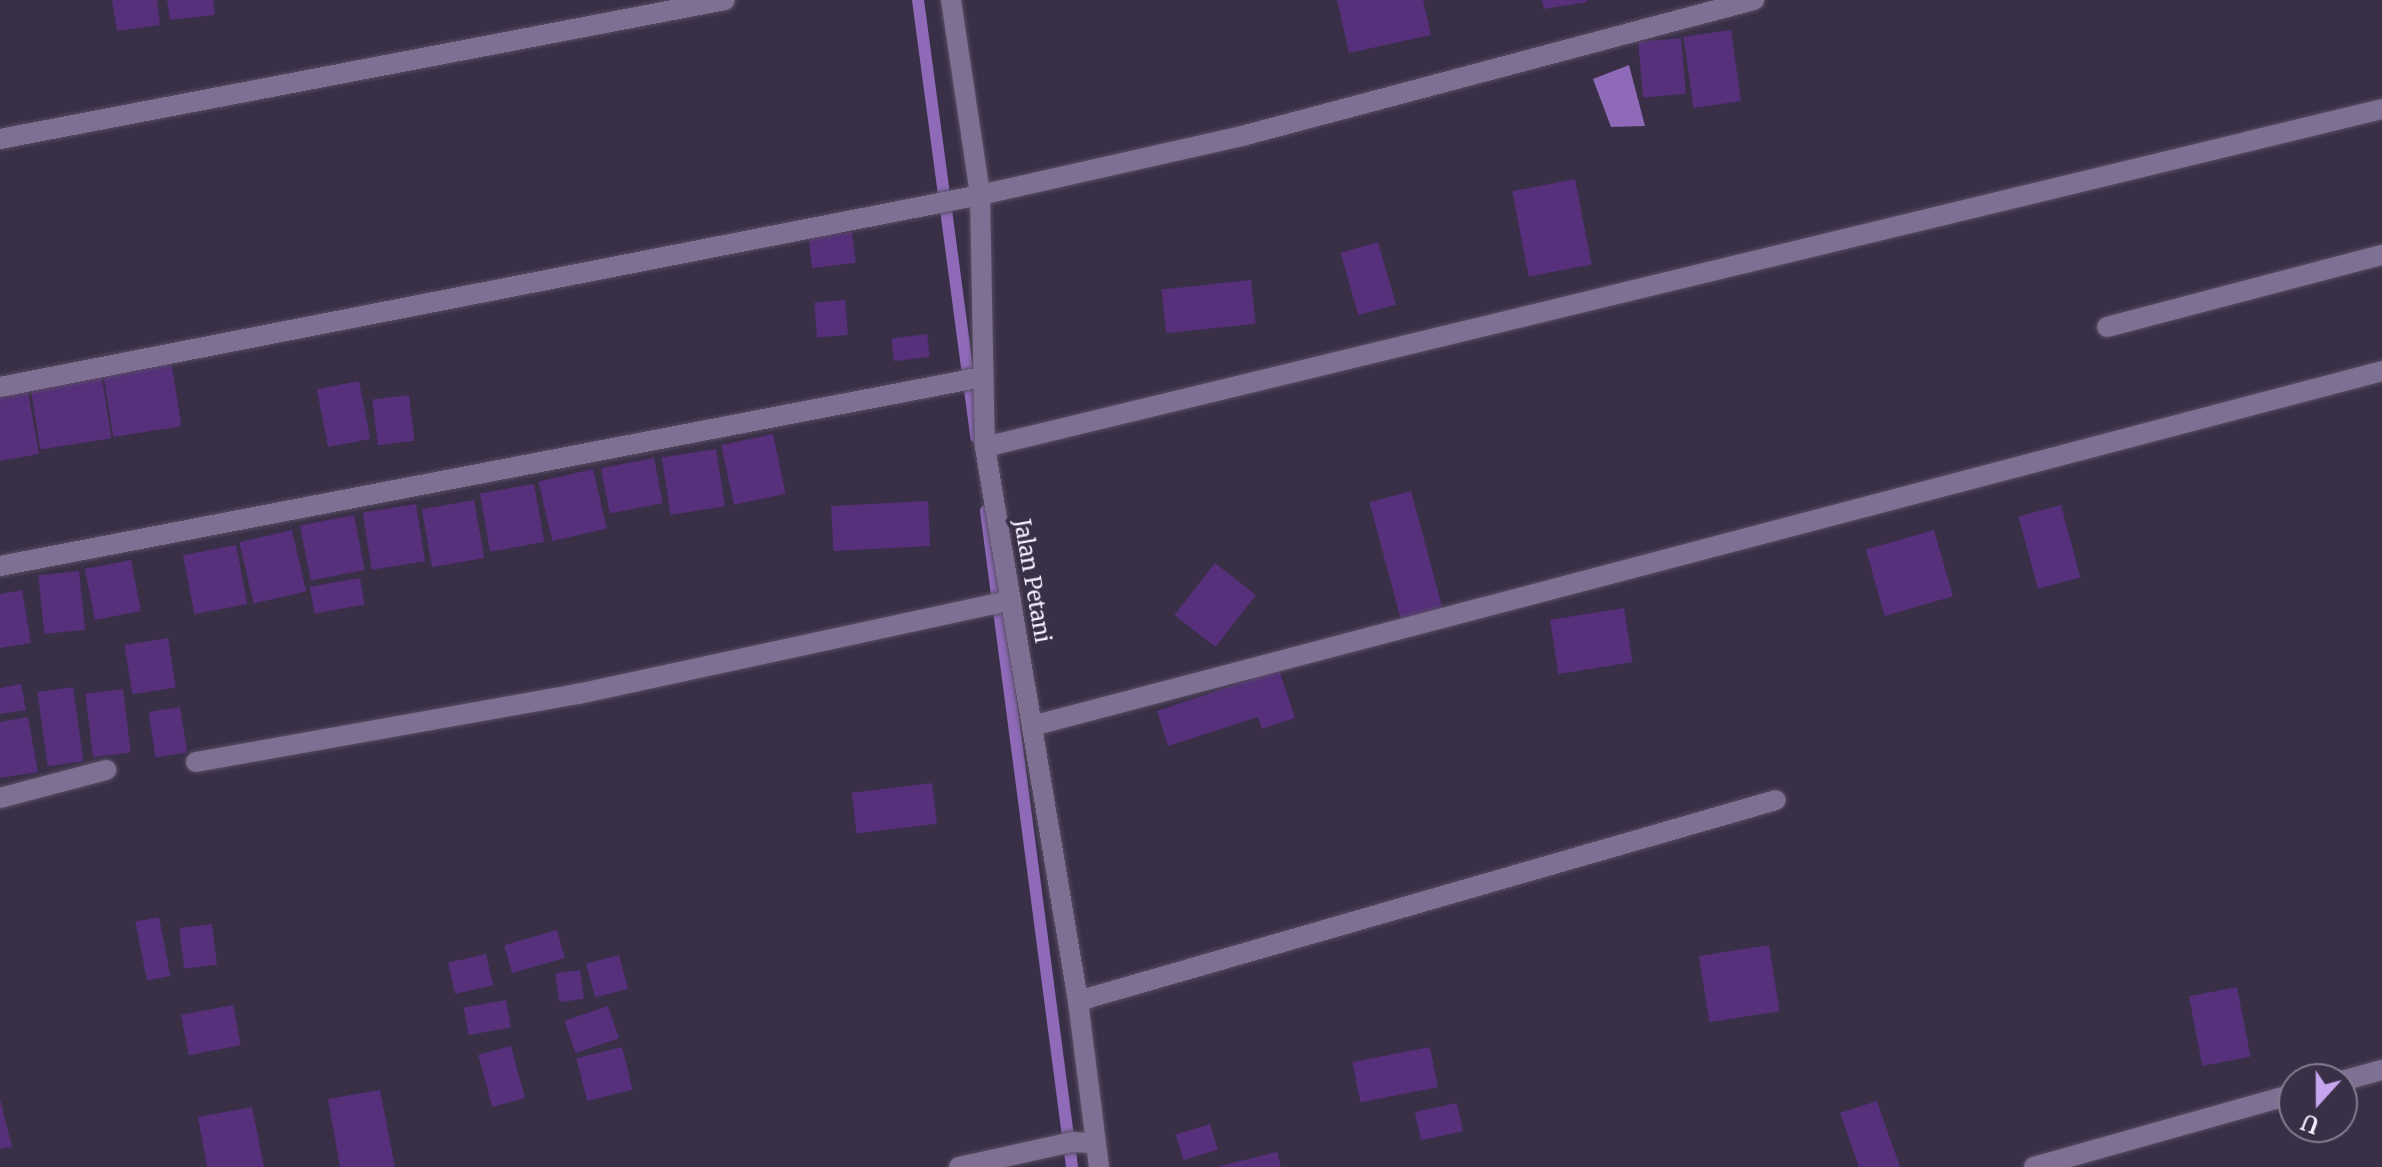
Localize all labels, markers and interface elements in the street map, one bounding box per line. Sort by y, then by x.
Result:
street label: Jalan Petani [1008,517,1056,645]
north arrow [2278,1063,2358,1143]
text: U [2297,1108,2323,1140]

